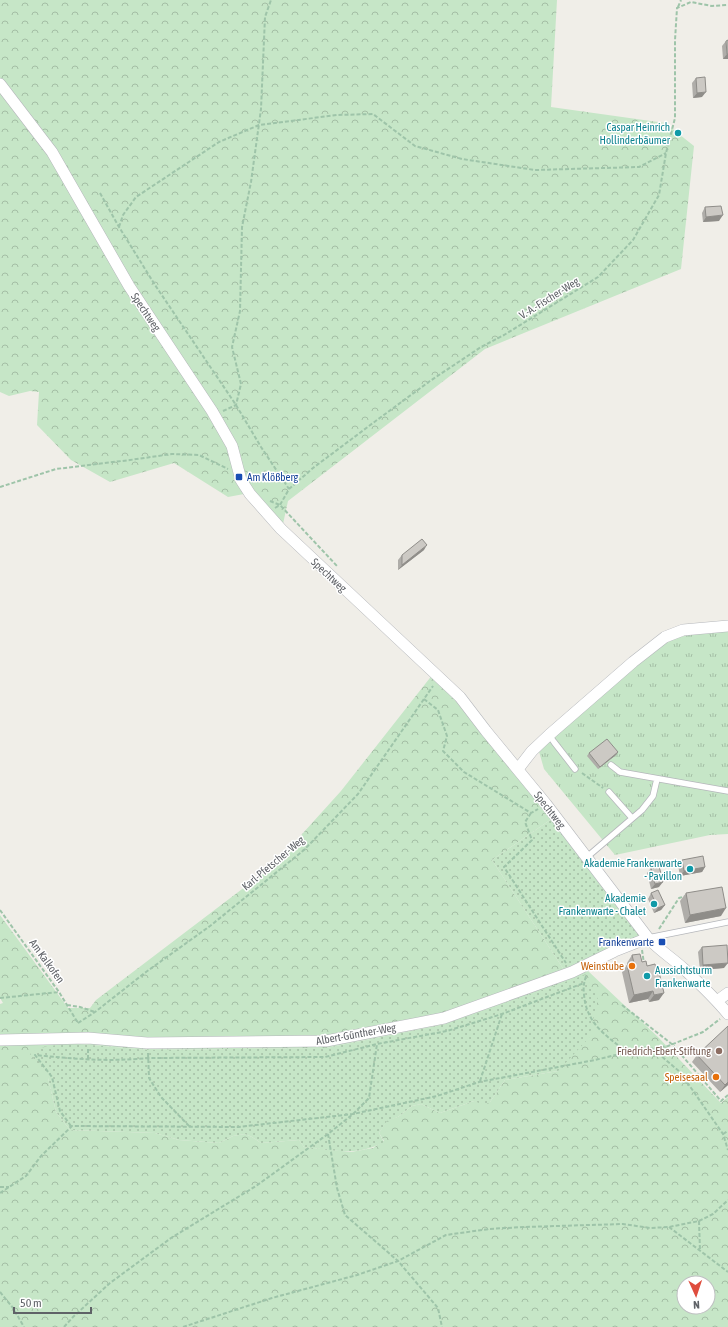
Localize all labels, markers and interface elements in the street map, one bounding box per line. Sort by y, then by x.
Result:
place label: Caspar Heinrich Hollinderbäumer [599,121,671,146]
marker: Caspar Heinrich Hollinderbäumer [673,128,683,138]
street label: V.-A.-Fischer-Weg [517,275,581,321]
street label: Spechtweg [129,291,163,334]
place label: Am Klößberg [247,471,298,483]
marker: Am Klößberg [234,472,244,482]
street label: Spechtweg [309,556,349,594]
street label: Spechtweg [532,789,568,831]
street label: Karl-Pfetscher-Weg [239,833,307,892]
place label: Akademie Frankenwarte - Pavillon [584,857,682,882]
marker: Akademie Frankenwarte - Pavillon [685,864,695,874]
place label: Akademie Frankenwarte - Chalet [558,892,646,917]
marker: Akademie Frankenwarte - Chalet [649,899,659,909]
place label: Frankenwarte [599,936,654,948]
street label: Am Kalkofen [27,937,67,985]
marker: Frankenwarte [657,937,667,947]
place label: Weinstube [581,960,624,972]
marker: Weinstube [627,961,637,971]
place label: Aussichtsturm Frankenwarte [655,964,712,989]
marker: Aussichtsturm Frankenwarte [642,971,652,981]
street label: Albert-Günther-Weg [315,1021,397,1047]
place label: Friedrich-Ebert-Stiftung [617,1045,711,1057]
marker: Friedrich-Ebert-Stiftung [714,1046,724,1056]
place label: Speisesaal [665,1071,708,1083]
marker: Speisesaal [711,1072,721,1082]
north arrow [676,1275,716,1315]
scale bar [14,1289,91,1315]
text: 50 m [20,1296,42,1310]
text: N [693,1299,700,1311]

